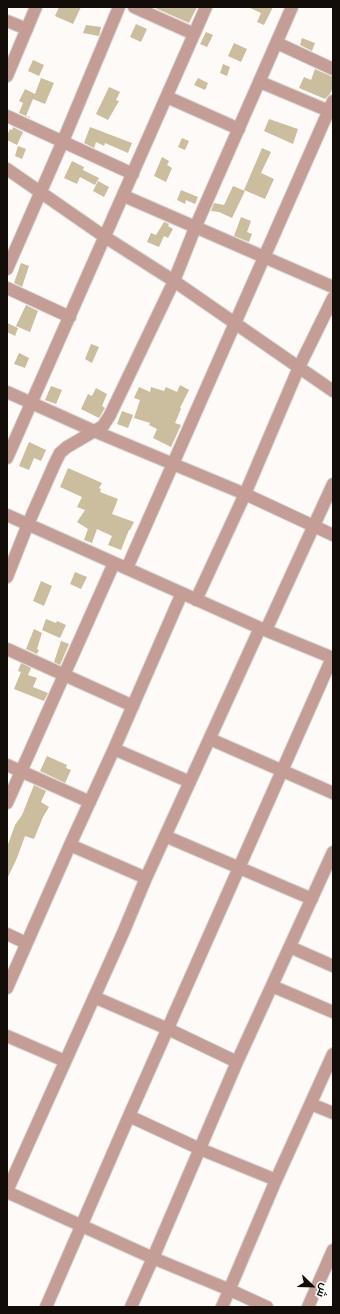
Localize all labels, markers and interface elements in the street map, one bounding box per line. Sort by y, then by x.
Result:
north arrow [292,1266,332,1306]
text: ش [314,1281,332,1300]

